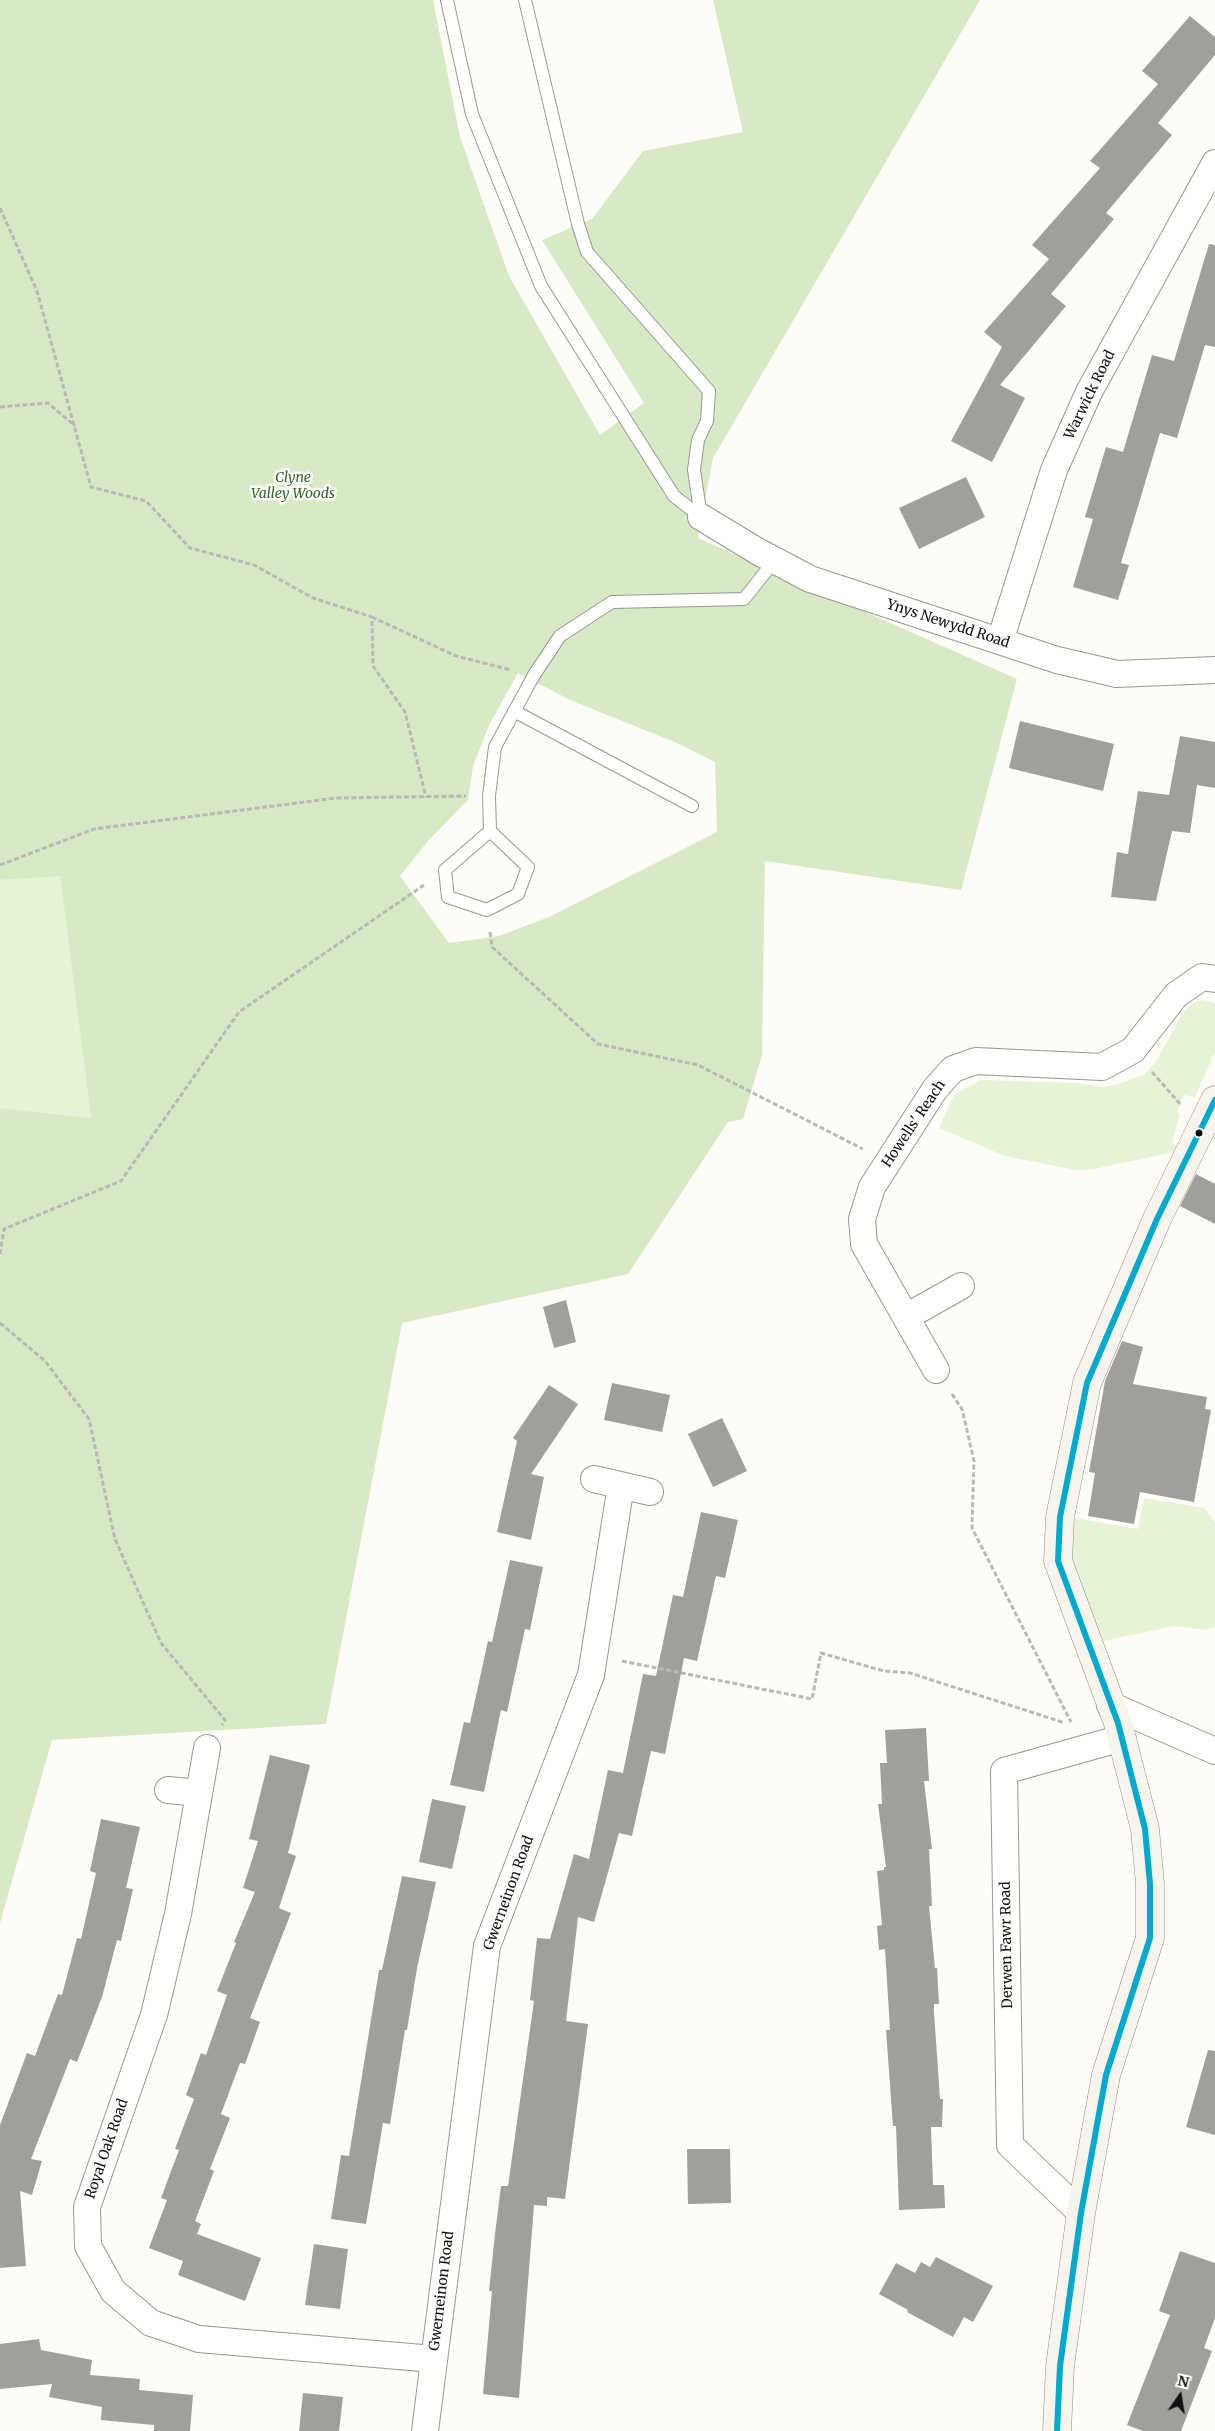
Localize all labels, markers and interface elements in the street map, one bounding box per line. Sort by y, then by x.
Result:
street label: Warwick Road [1061,348,1119,442]
park label: Clyne Valley Woods [251,470,335,502]
street label: Ynys Newydd Road [884,596,1012,652]
street label: Howells' Reach [879,1077,949,1171]
unlabelled marker [1194,1128,1204,1138]
street label: Gwerneinon Road [480,1833,538,1953]
street label: Derwen Fawr Road [997,1881,1017,2009]
street label: Royal Oak Road [82,2097,132,2201]
street label: Gwerneinon Road [426,2230,458,2352]
north arrow [1155,2371,1205,2421]
text: N [1176,2371,1191,2391]

